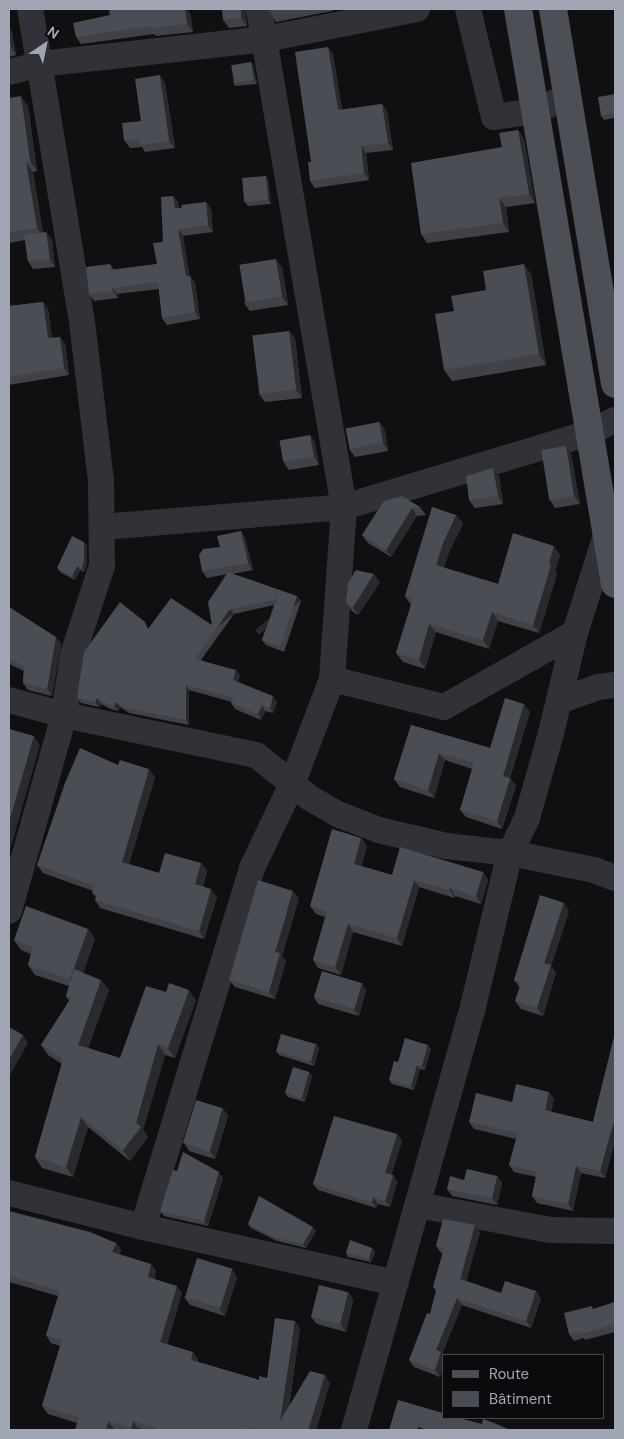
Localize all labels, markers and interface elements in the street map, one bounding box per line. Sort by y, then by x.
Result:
north arrow [20,20,70,70]
text: N [44,22,63,43]
legend [442,1354,604,1419]
text: Route [489,1364,529,1384]
text: Bâtiment [489,1389,552,1409]

